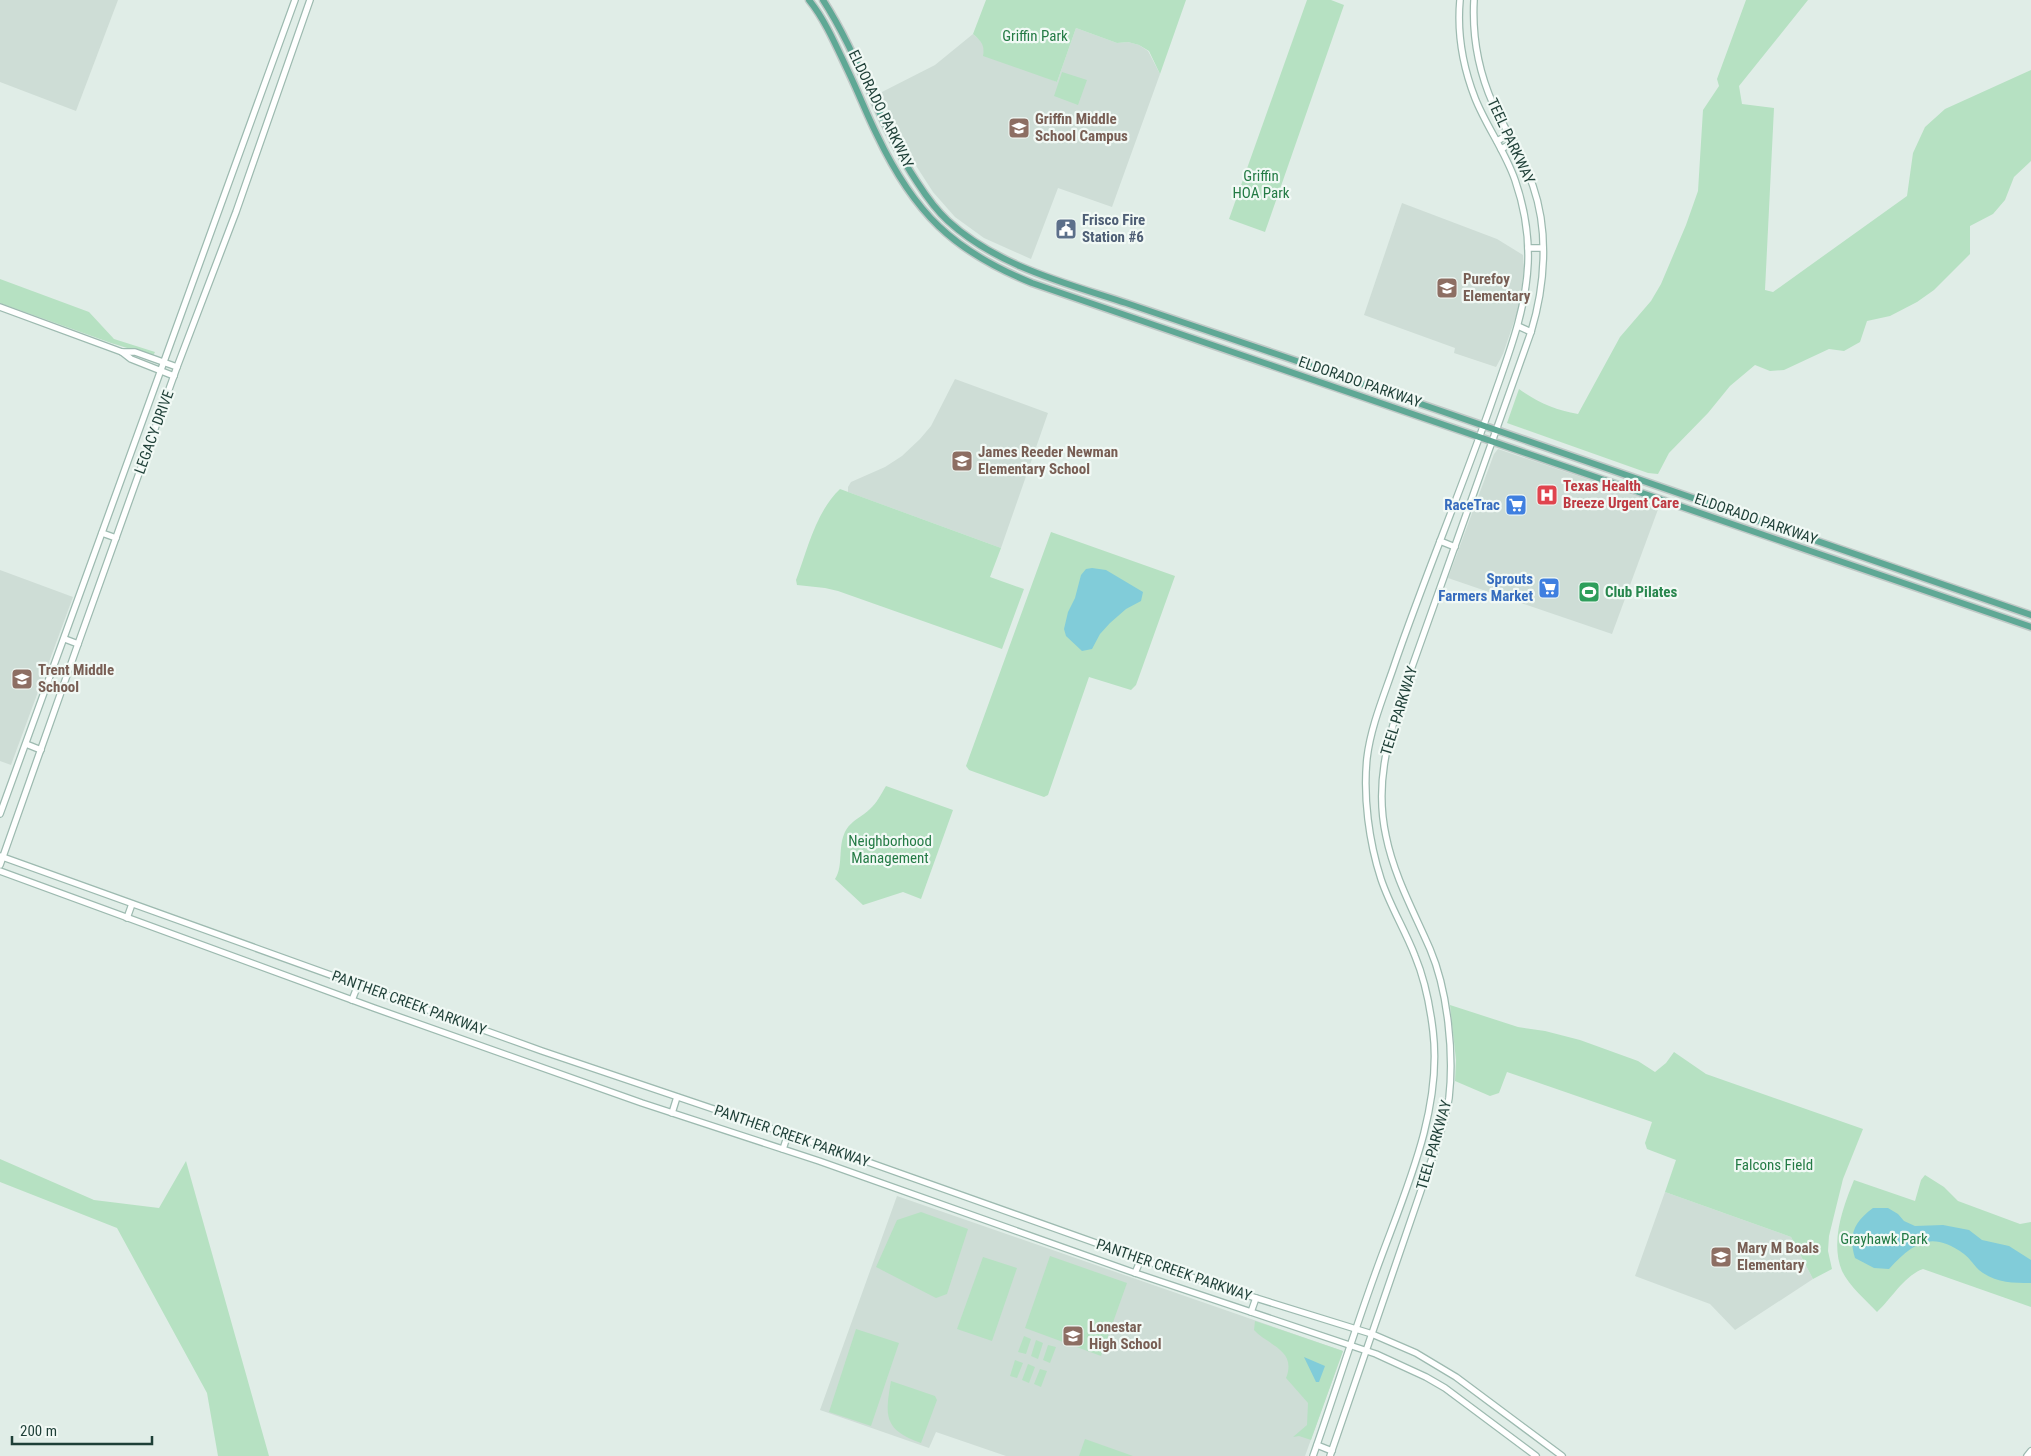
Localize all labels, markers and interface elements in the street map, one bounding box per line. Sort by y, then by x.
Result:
park label: Griffin Park [1002,27,1068,45]
street label: ELDORADO PARKWAY [845,47,917,171]
street label: TEEL PARKWAY [1483,95,1539,187]
place label: Griffin Middle School Campus [1035,110,1128,145]
school or university icon: Griffin Middle School Campus [1007,116,1031,140]
park label: Griffin HOA Park [1232,167,1290,202]
place label: Frisco Fire Station #6 [1082,211,1145,246]
public building icon: Frisco Fire Station #6 [1054,217,1078,241]
place label: Purefoy Elementary [1463,270,1531,305]
school or university icon: Purefoy Elementary [1435,276,1459,300]
street label: ELDORADO PARKWAY [1296,353,1424,412]
street label: LEGACY DRIVE [130,388,178,476]
place label: James Reeder Newman Elementary School [978,443,1118,478]
school or university icon: James Reeder Newman Elementary School [950,449,974,473]
place label: Texas Health Breeze Urgent Care [1563,477,1679,512]
hospital icon: Texas Health Breeze Urgent Care [1535,483,1559,507]
street label: ELDORADO PARKWAY [1692,490,1820,549]
supermarket icon: RaceTrac [1504,493,1528,517]
place label: RaceTrac [1444,496,1500,514]
place label: Sprouts Farmers Market [1438,570,1533,605]
supermarket icon: Sprouts Farmers Market [1537,576,1561,600]
sports icon: Club Pilates [1577,580,1601,604]
place label: Club Pilates [1605,583,1678,601]
place label: Trent Middle School [38,661,114,696]
street label: TEEL PARKWAY [1377,664,1421,758]
school or university icon: Trent Middle School [10,667,34,691]
park label: Neighborhood Management [848,832,932,867]
street label: PANTHER CREEK PARKWAY [329,967,489,1039]
street label: TEEL PARKWAY [1413,1098,1455,1192]
street label: PANTHER CREEK PARKWAY [712,1101,872,1171]
park label: Falcons Field [1735,1156,1813,1174]
park label: Grayhawk Park [1840,1230,1928,1248]
street label: PANTHER CREEK PARKWAY [1094,1235,1254,1305]
place label: Mary M Boals Elementary [1737,1239,1819,1274]
school or university icon: Mary M Boals Elementary [1709,1245,1733,1269]
place label: Lonestar High School [1089,1318,1161,1353]
school or university icon: Lonestar High School [1061,1324,1085,1348]
scale bar [12,1414,152,1446]
text: 200 m [20,1422,57,1440]

